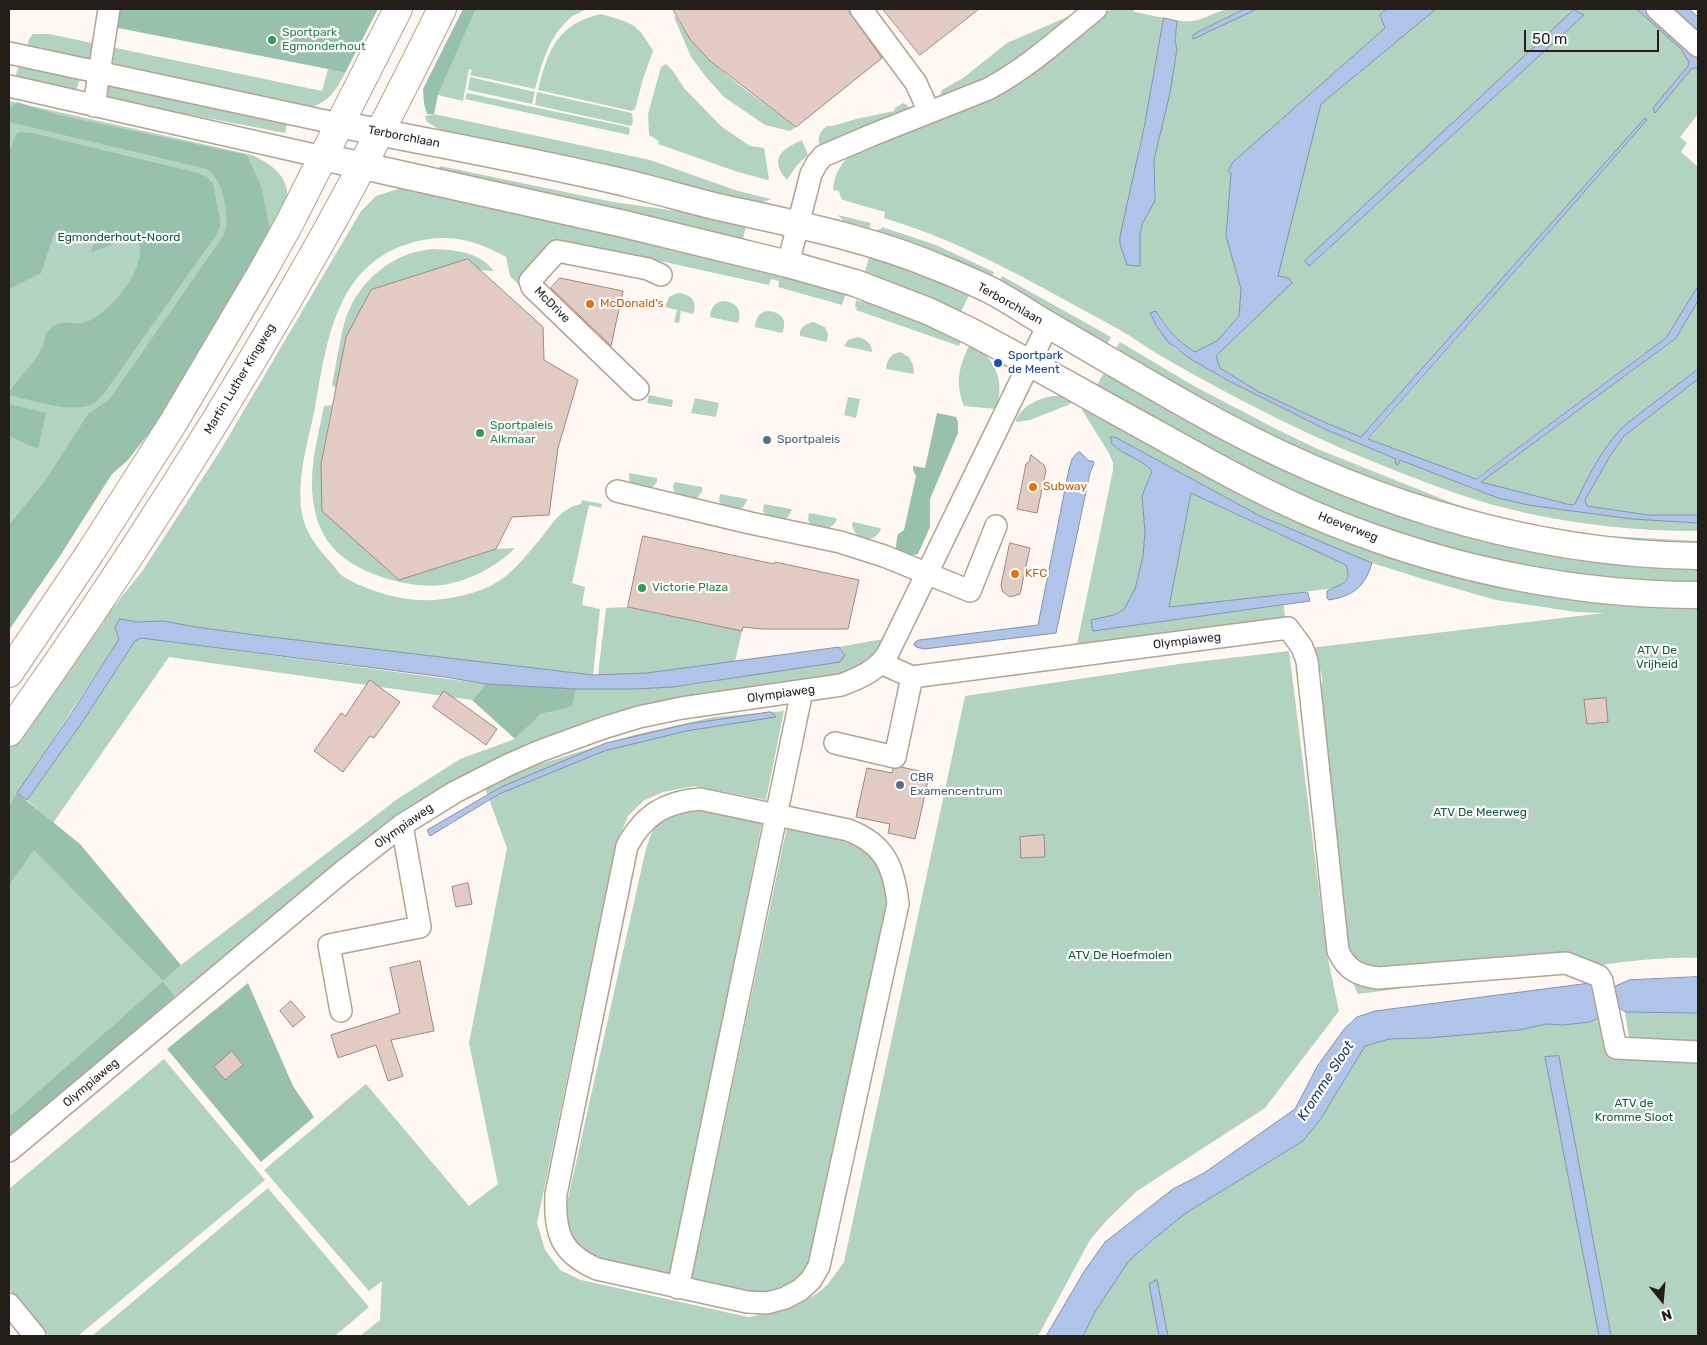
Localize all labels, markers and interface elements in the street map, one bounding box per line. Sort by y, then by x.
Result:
scale bar [1527,20,1662,52]
place label: Sportpark Egmonderhout [282,26,366,54]
text: 50 m [1532,30,1567,48]
marker: Sportpark Egmonderhout [266,34,278,46]
street label: Terborchlaan [367,123,441,151]
park label: Egmonderhout-Noord [57,231,181,245]
street label: Terborchlaan [975,280,1045,328]
street label: McDrive [531,284,573,326]
place label: McDonald's [600,297,664,311]
marker: McDonald's [584,298,596,310]
street label: Martin Luther Kingweg [201,321,279,437]
place label: Sportpark de Meent [1008,349,1063,377]
marker: Sportpark de Meent [992,357,1004,369]
place label: Sportpaleis Alkmaar [490,419,553,447]
marker: Sportpaleis Alkmaar [474,427,486,439]
place label: Sportpaleis [777,433,840,447]
marker: Sportpaleis [761,434,773,446]
place label: Subway [1043,480,1087,494]
marker: Subway [1027,481,1039,493]
street label: Hoeverweg [1316,509,1380,545]
place label: KFC [1025,567,1047,581]
marker: KFC [1009,568,1021,580]
place label: Victorie Plaza [652,581,728,595]
marker: Victorie Plaza [636,582,648,594]
street label: Olympiaweg [1152,630,1222,652]
park label: ATV De Vrijheid [1636,644,1678,672]
street label: Olympiaweg [746,682,816,706]
place label: CBR Examencentrum [910,771,1003,799]
marker: CBR Examencentrum [894,779,906,791]
street label: Olympiaweg [372,801,436,851]
park label: ATV De Meerweg [1433,806,1527,820]
park label: ATV De Hoefmolen [1068,949,1172,963]
water label: Kromme Sloot [1294,1038,1358,1124]
street label: Olympiaweg [60,1056,122,1110]
park label: ATV de Kromme Sloot [1595,1097,1673,1125]
north arrow [1637,1275,1687,1325]
text: N [1659,1305,1674,1324]

